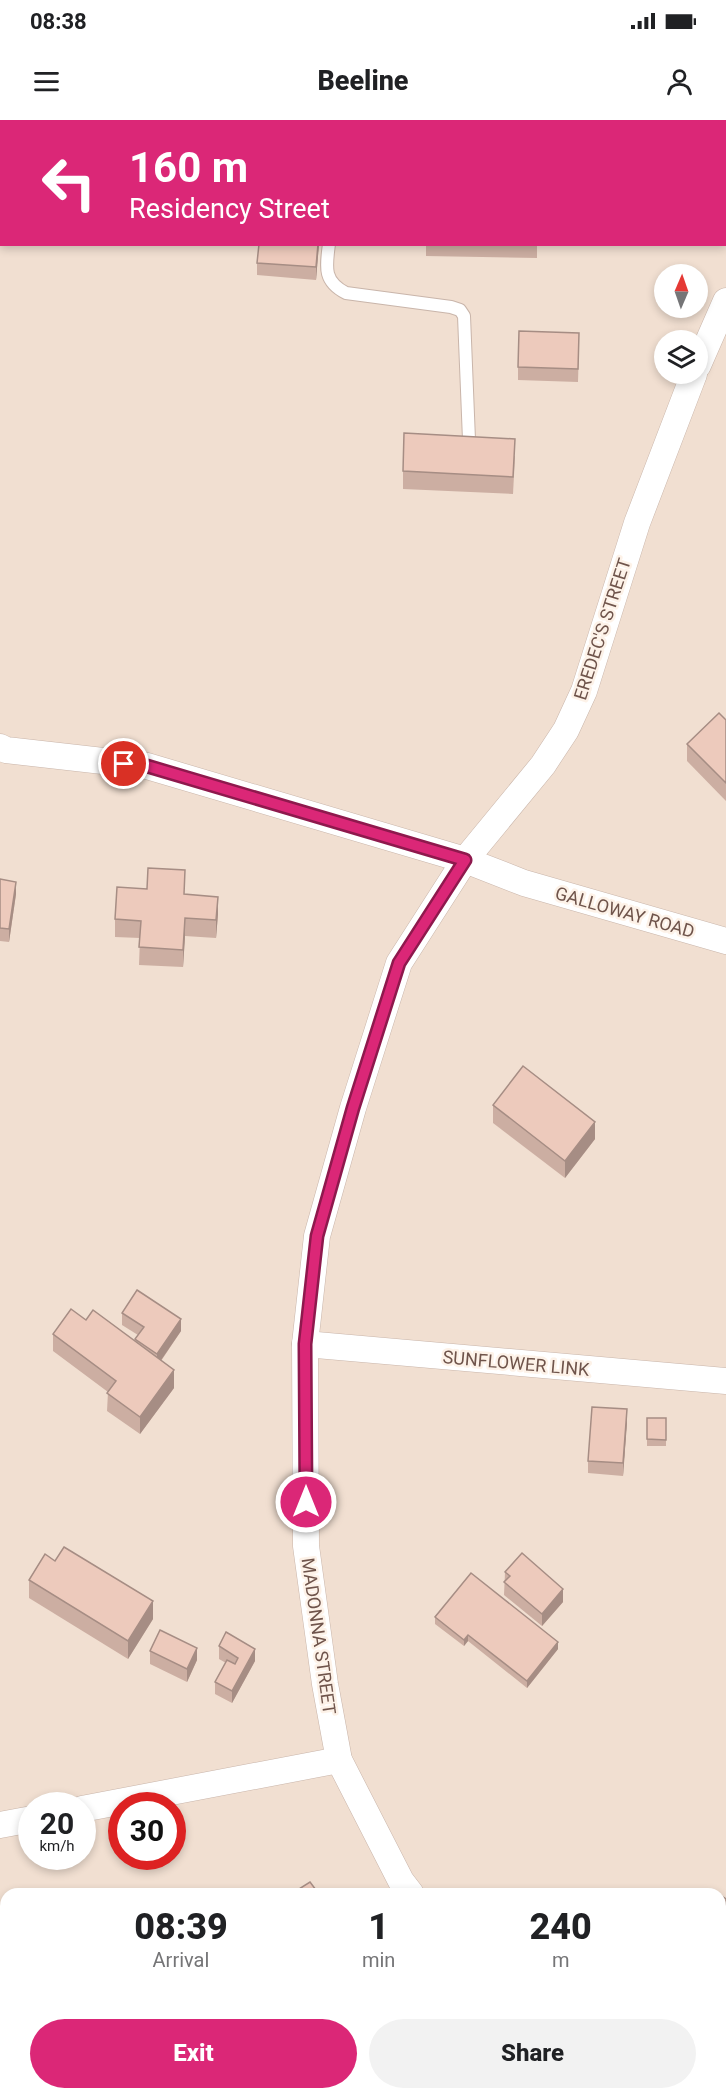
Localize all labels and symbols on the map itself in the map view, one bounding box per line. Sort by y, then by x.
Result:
north arrow [654,264,708,318]
street label: EREDEC'S STREET [569,555,635,702]
pin [98,738,149,789]
street label: GALLOWAY ROAD [553,882,697,942]
street label: SUNFLOWER LINK [442,1346,591,1380]
position arrow [274,1470,338,1534]
street label: MADONNA STREET [298,1556,340,1716]
speed limit sign: 30 [108,1792,186,1870]

